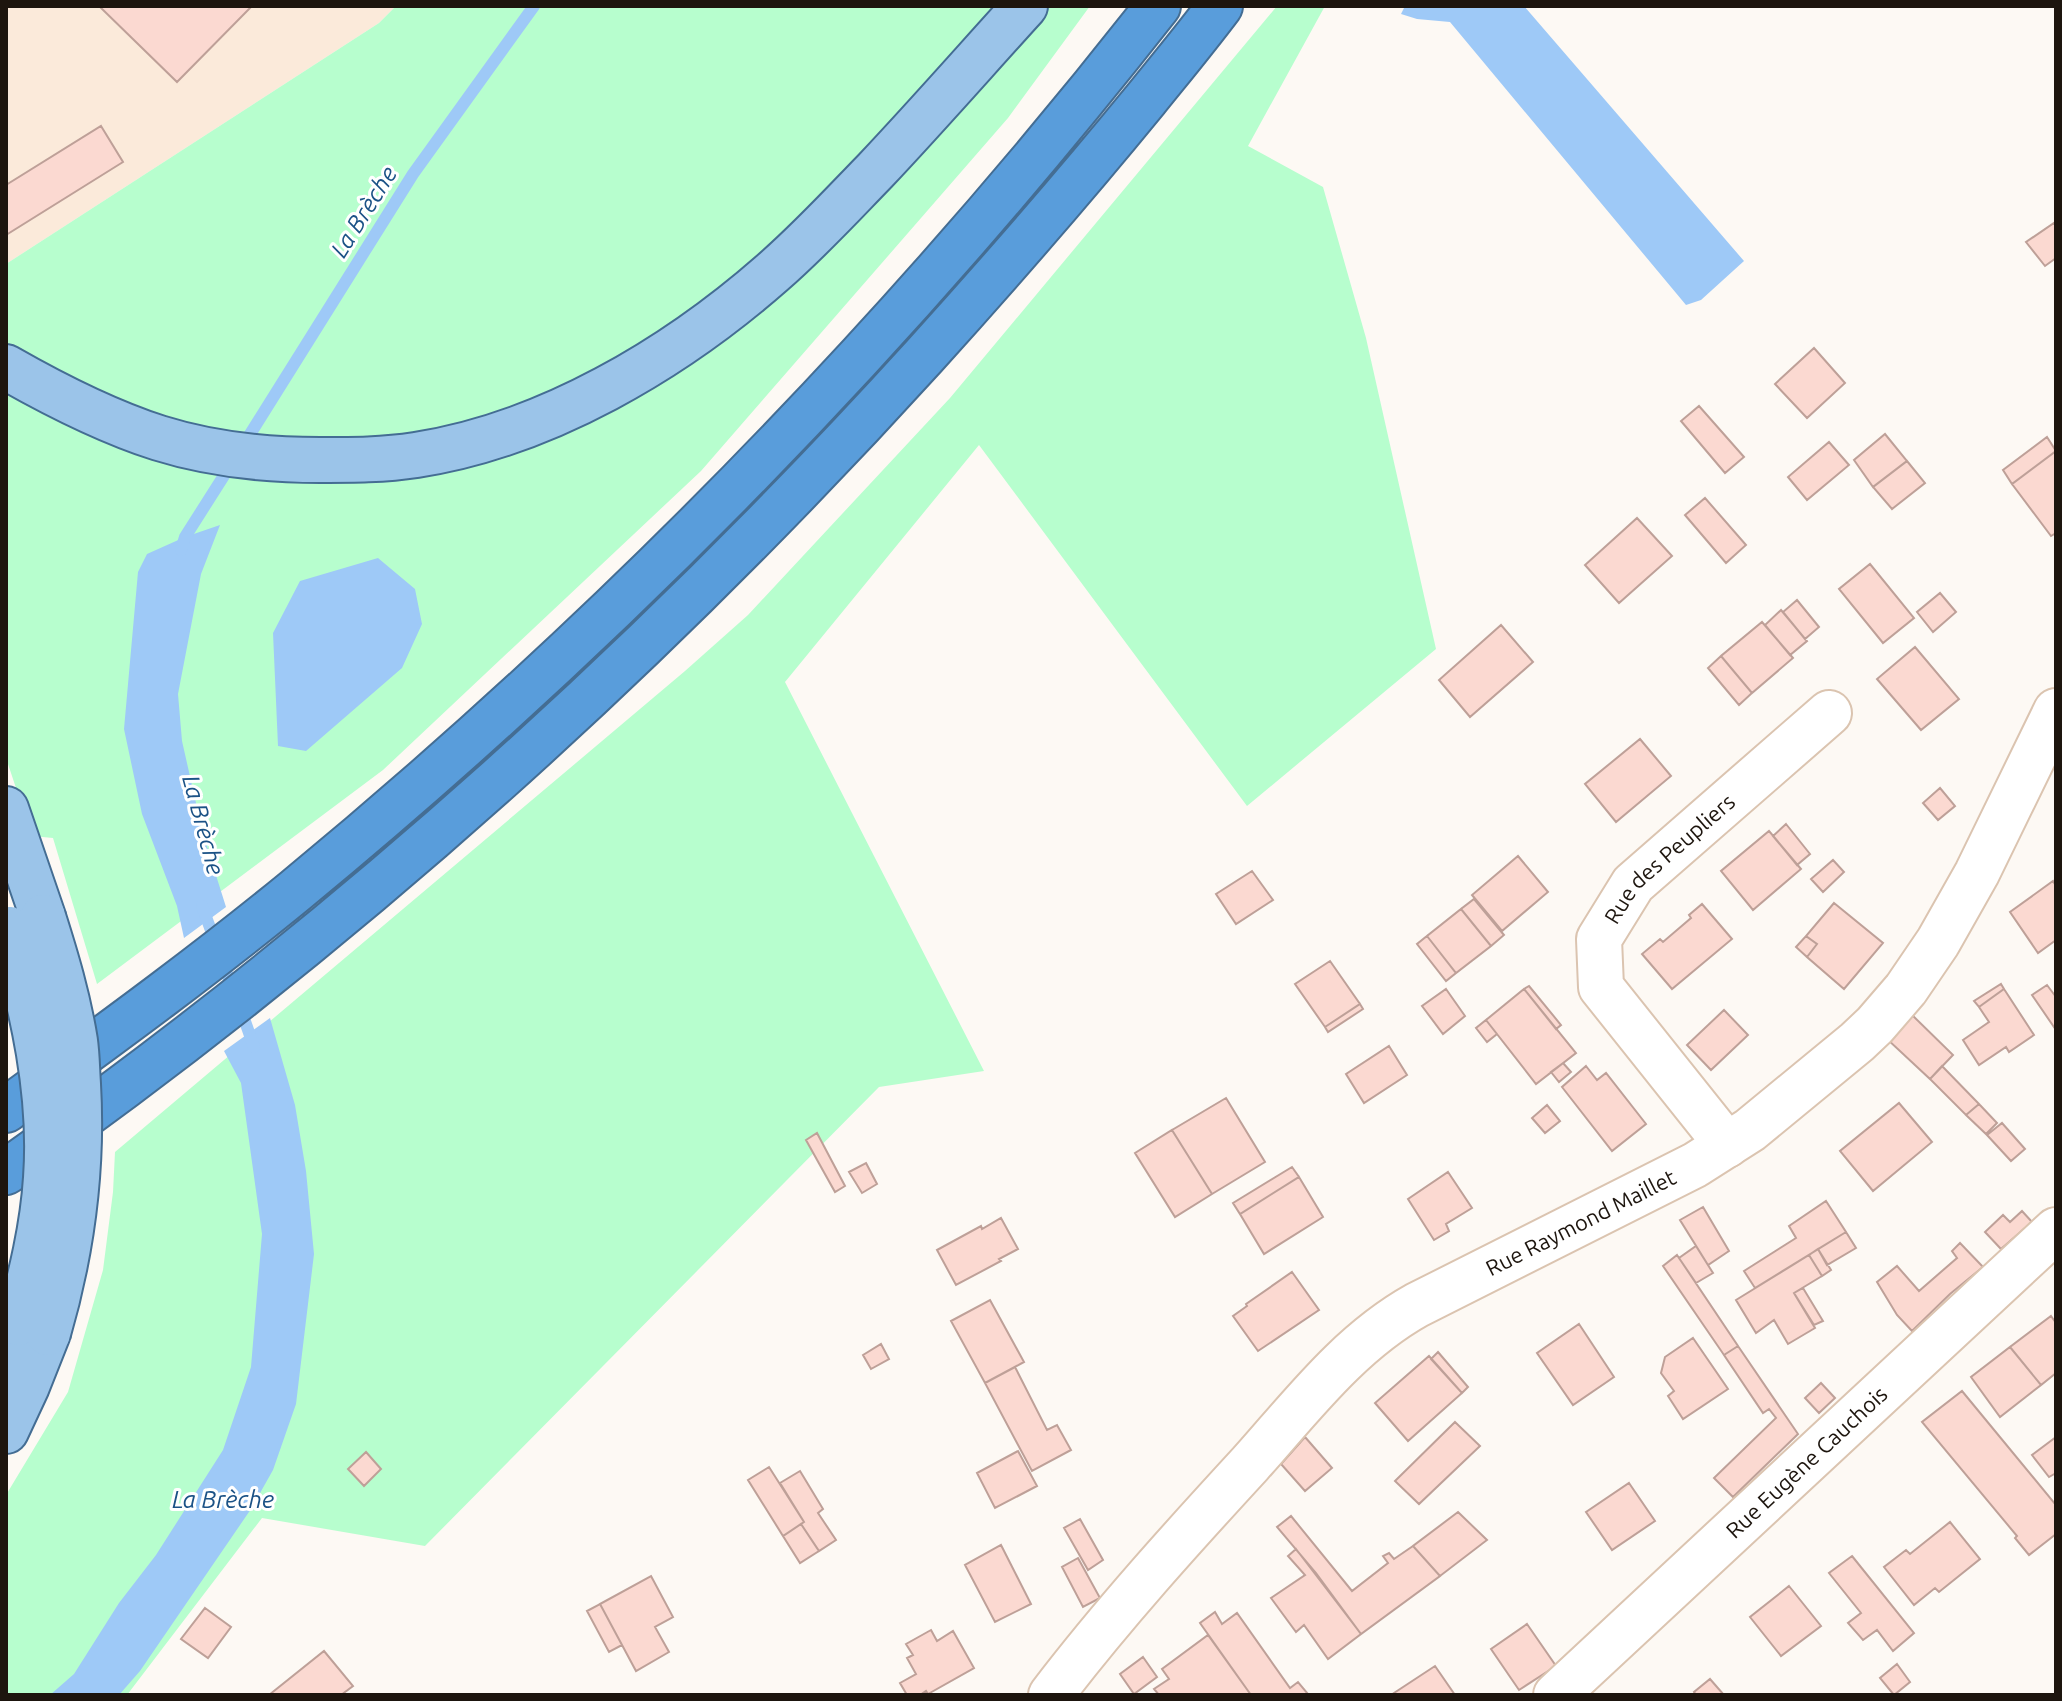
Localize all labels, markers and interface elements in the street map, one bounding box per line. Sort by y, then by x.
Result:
water label: La Brèche [325,161,402,262]
water label: La Brèche [177,772,230,878]
street label: Rue des Peupliers [1599,788,1739,928]
street label: Rue Raymond Maillet [1481,1164,1680,1280]
street label: Rue Eugène Cauchois [1720,1381,1892,1543]
water label: La Brèche [172,1486,274,1513]

